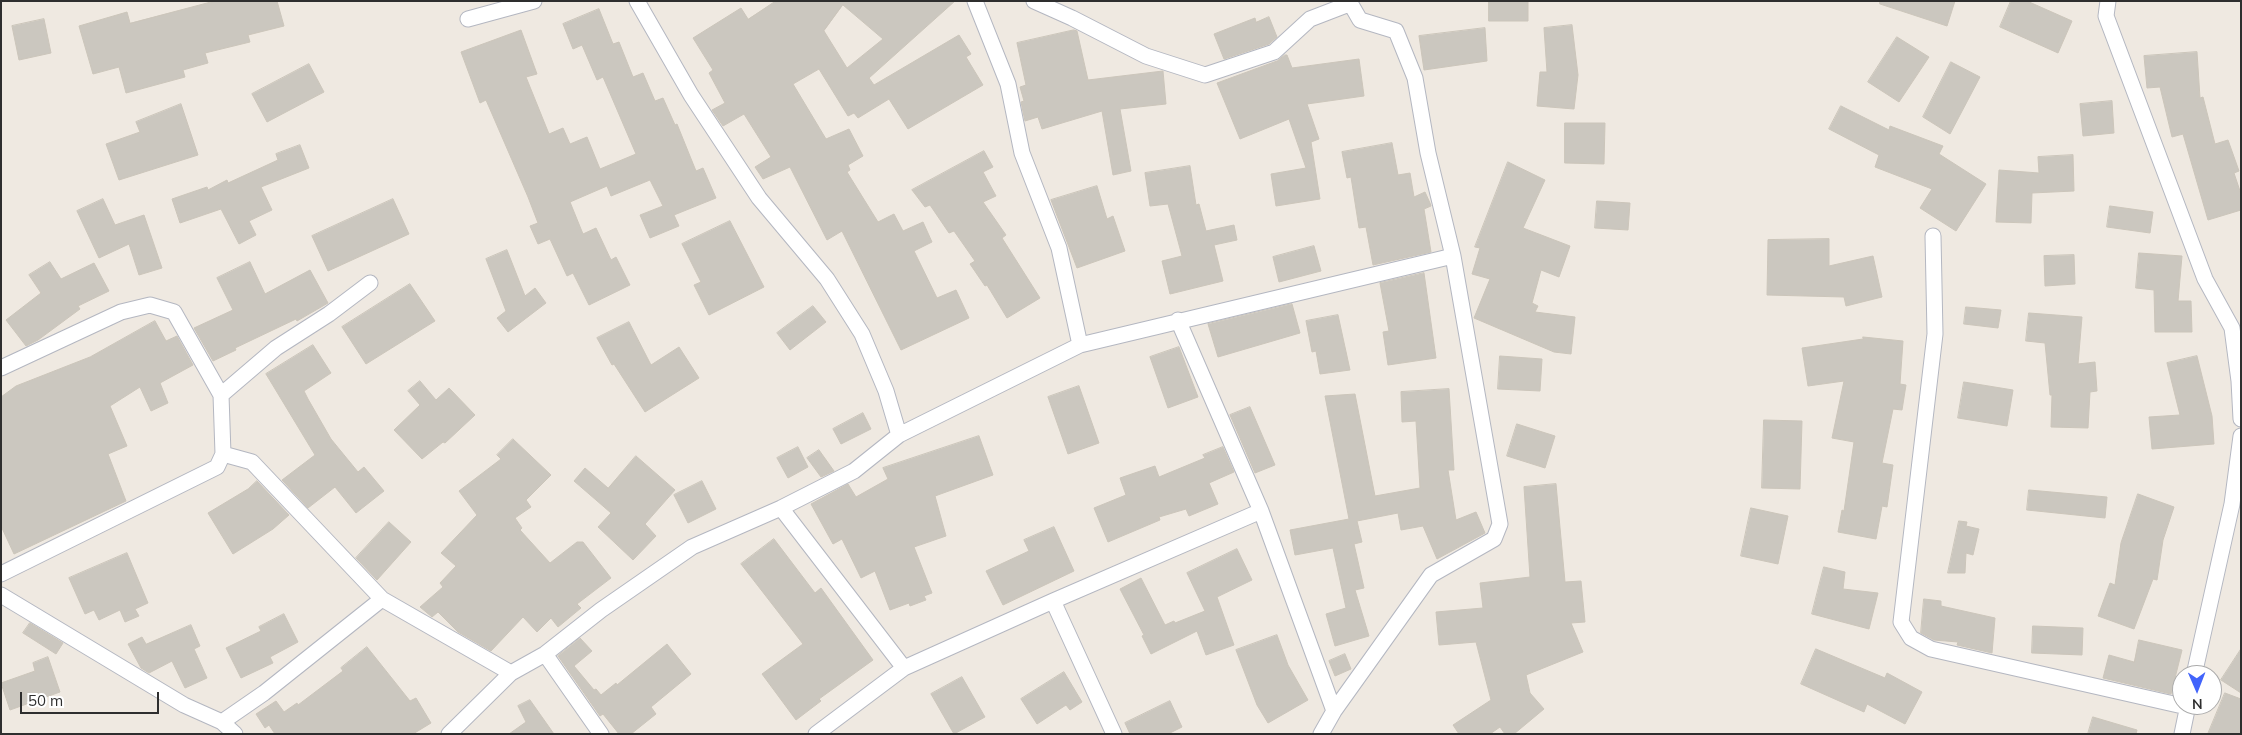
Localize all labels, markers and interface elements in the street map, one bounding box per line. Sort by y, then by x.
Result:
north arrow [2172,665,2222,715]
scale bar [22,682,161,714]
text: 50 m [28,691,63,710]
text: N [2192,695,2203,713]

